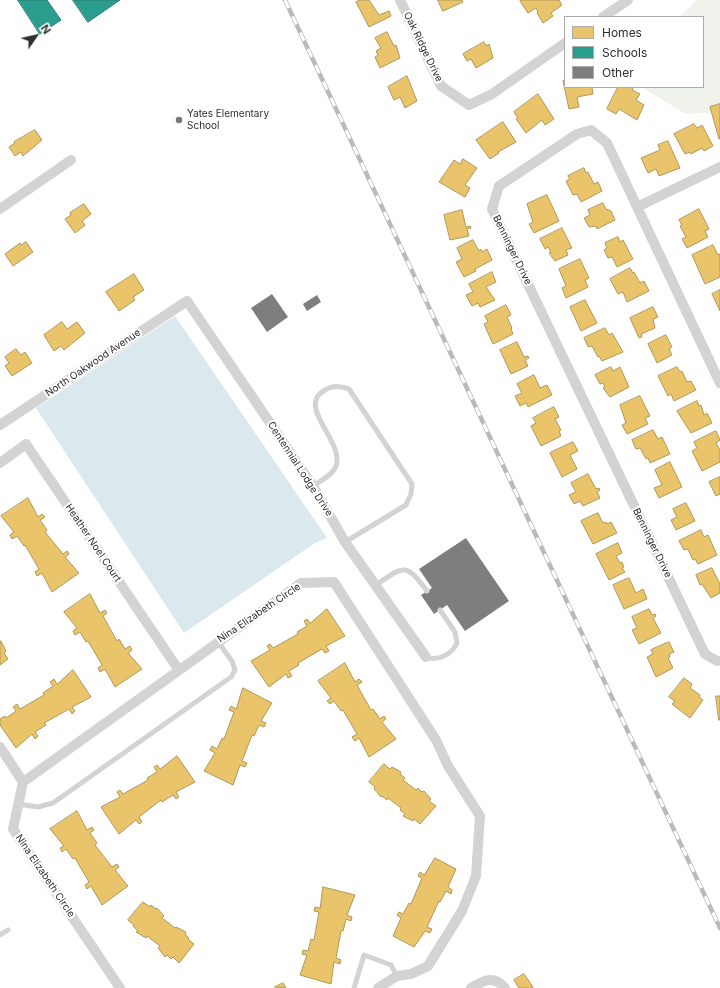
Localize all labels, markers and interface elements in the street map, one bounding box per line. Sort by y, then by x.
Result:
street label: Oak Ridge Drive [401,10,445,84]
north arrow [16,16,56,56]
legend [564,16,704,88]
text: N [38,22,54,37]
text: Homes [602,25,642,40]
text: Schools [602,45,647,60]
text: Other [602,65,634,80]
place label: Yates Elementary School [187,108,269,132]
marker: Yates Elementary School [174,115,184,125]
street label: Benninger Drive [490,213,534,287]
street label: North Oakwood Avenue [43,327,143,399]
street label: Centennial Lodge Drive [265,419,335,519]
street label: Heather Noel Court [62,502,124,584]
street label: Benninger Drive [630,506,674,580]
street label: Nina Elizabeth Circle [215,581,303,645]
street label: Nina Elizabeth Circle [13,832,77,920]

